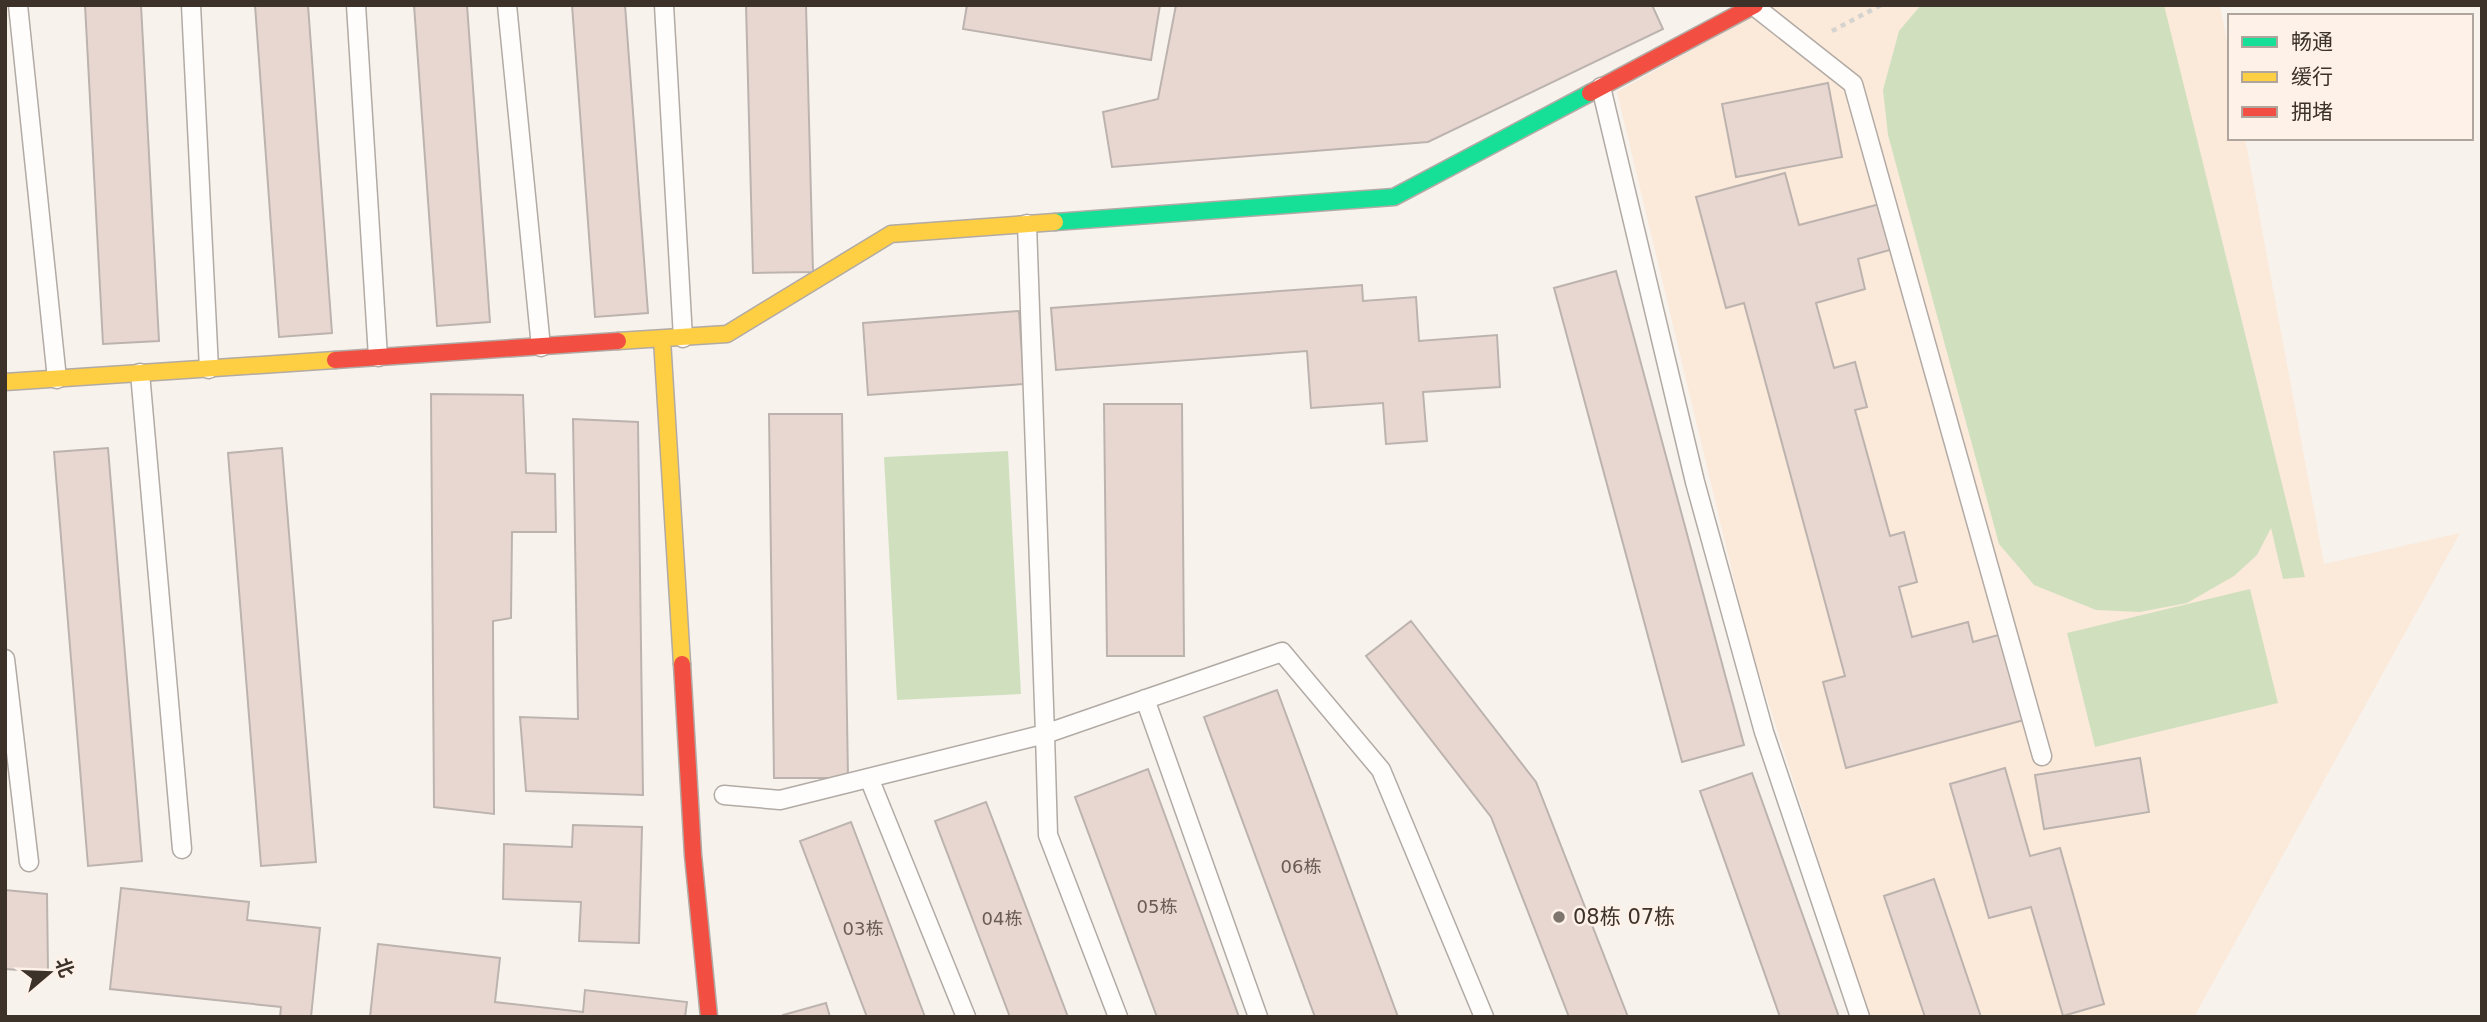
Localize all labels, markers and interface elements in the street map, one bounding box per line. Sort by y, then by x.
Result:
legend [2228,14,2473,140]
text: 畅通 [2291,30,2333,54]
text: 缓行 [2291,65,2333,89]
text: 拥堵 [2291,100,2333,124]
house number: 06栋 [1281,856,1321,877]
house number: 05栋 [1137,896,1177,917]
place label: 08栋 07栋 [1573,905,1675,929]
house number: 04栋 [982,908,1022,929]
marker: 08栋 07栋 [1551,909,1567,925]
house number: 03栋 [843,918,883,939]
north arrow [14,938,84,1008]
text: 北 [52,955,79,980]

